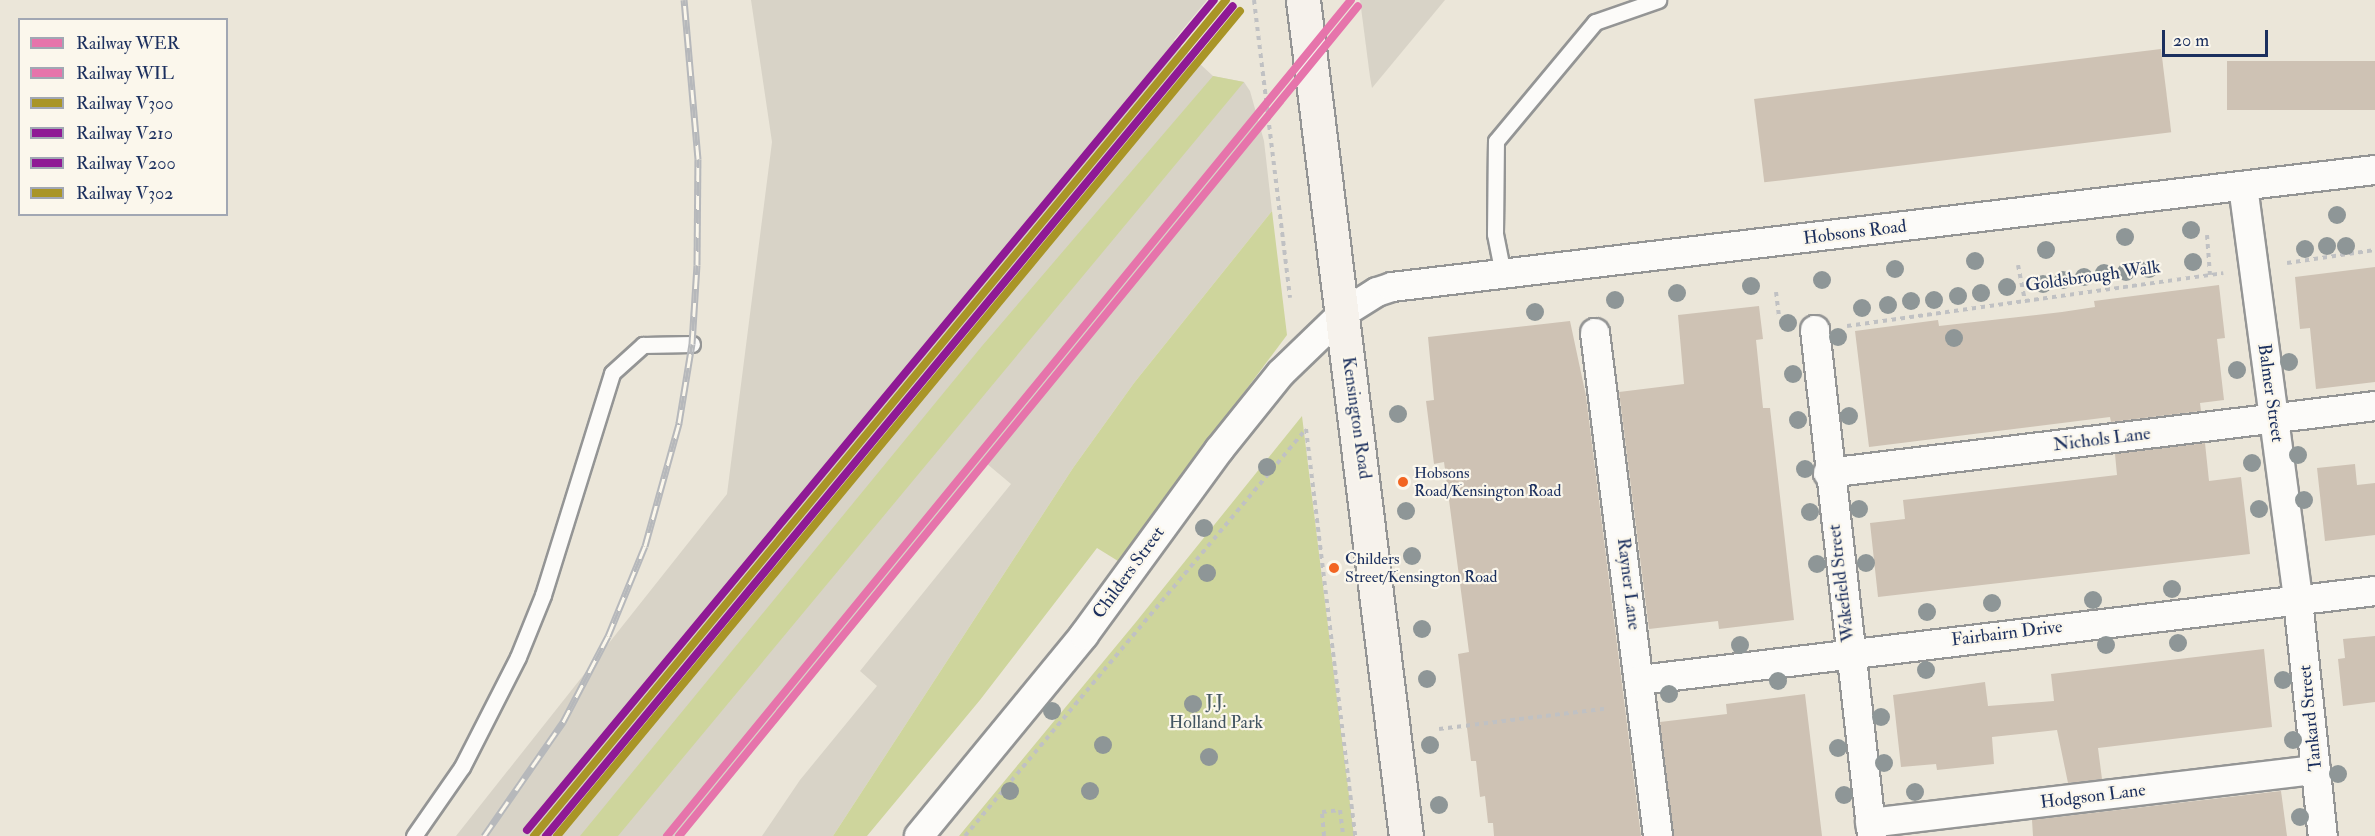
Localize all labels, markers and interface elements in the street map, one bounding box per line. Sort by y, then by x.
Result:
legend [18,18,228,216]
scale bar [2165,18,2272,56]
text: 20 m [2173,29,2209,52]
text: Railway WER [76,32,180,55]
text: Railway WIL [76,62,174,85]
text: Railway V300 [76,92,174,115]
text: Railway V210 [76,122,173,145]
text: Railway V200 [76,152,176,175]
text: Railway V302 [76,182,173,205]
street label: Hobsons Road [1802,216,1908,250]
street label: Goldsbrough Walk [2024,257,2162,297]
street label: Balmer Street [2252,342,2288,444]
street label: Kensington Road [1337,355,1375,481]
street label: Nichols Lane [2052,423,2152,457]
place label: Hobsons Road/Kensington Road [1414,463,1561,501]
marker: Hobsons Road/Kensington Road [1397,476,1409,488]
street label: Childers Street [1088,523,1170,623]
street label: Wakefield Street [1824,523,1860,643]
street label: Rayner Lane [1612,537,1644,631]
place label: Childers Street/Kensington Road [1345,549,1497,587]
marker: Childers Street/Kensington Road [1328,562,1340,574]
street label: Fairbairn Drive [1950,616,2064,652]
street label: Tankard Street [2295,664,2327,772]
park label: J.J. Holland Park [1169,692,1263,734]
street label: Hodgson Lane [2039,780,2147,814]

